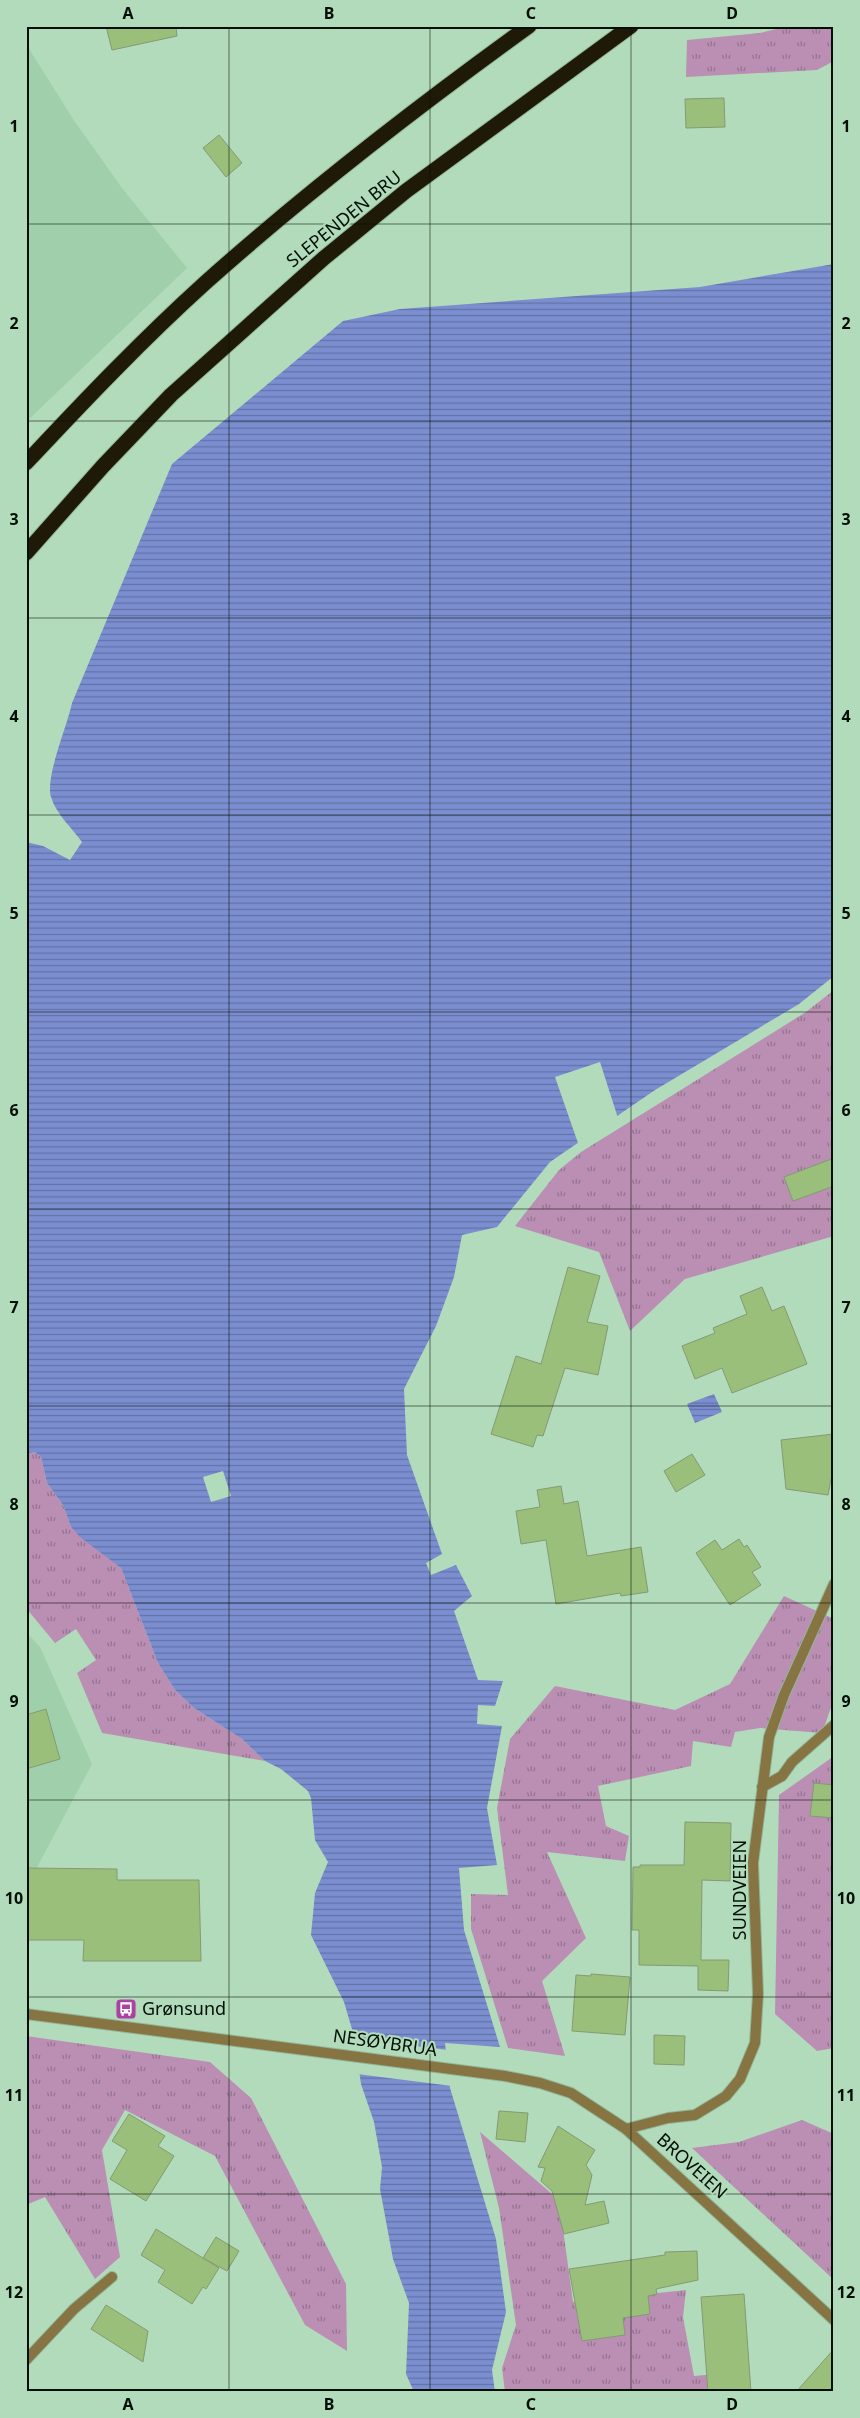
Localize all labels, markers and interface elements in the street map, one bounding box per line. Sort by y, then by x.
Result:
text: A [122,2,134,24]
text: B [324,2,334,24]
text: C [526,2,536,24]
text: D [726,2,738,24]
text: 1 [9,115,19,137]
text: 1 [841,115,851,137]
street label: SLEPENDEN BRU [281,164,406,272]
text: 2 [9,312,19,334]
text: 2 [841,312,851,334]
text: 3 [9,508,19,530]
text: 3 [841,508,851,530]
text: 4 [9,705,19,727]
text: 4 [841,705,851,727]
text: 5 [9,902,19,924]
text: 5 [841,902,851,924]
text: 6 [9,1099,19,1121]
text: 6 [841,1099,851,1121]
text: 7 [9,1296,19,1318]
text: 7 [841,1296,851,1318]
text: 8 [9,1493,19,1515]
text: 8 [841,1493,851,1515]
text: 9 [9,1690,19,1712]
text: 9 [841,1690,851,1712]
street label: SUNDVEIEN [727,1840,751,1940]
text: 10 [5,1887,23,1909]
text: 10 [837,1887,855,1909]
place label: Grønsund [142,1996,226,2020]
bus stop icon: Grønsund [114,1997,138,2021]
street label: NESØYBRUA [331,2023,439,2061]
text: 11 [5,2084,23,2106]
text: 11 [837,2084,855,2106]
street label: BROVEIEN [652,2127,733,2203]
text: 12 [5,2281,23,2303]
text: 12 [837,2281,855,2303]
text: A [122,2393,134,2415]
text: B [324,2393,334,2415]
text: C [526,2393,536,2415]
text: D [726,2393,738,2415]

